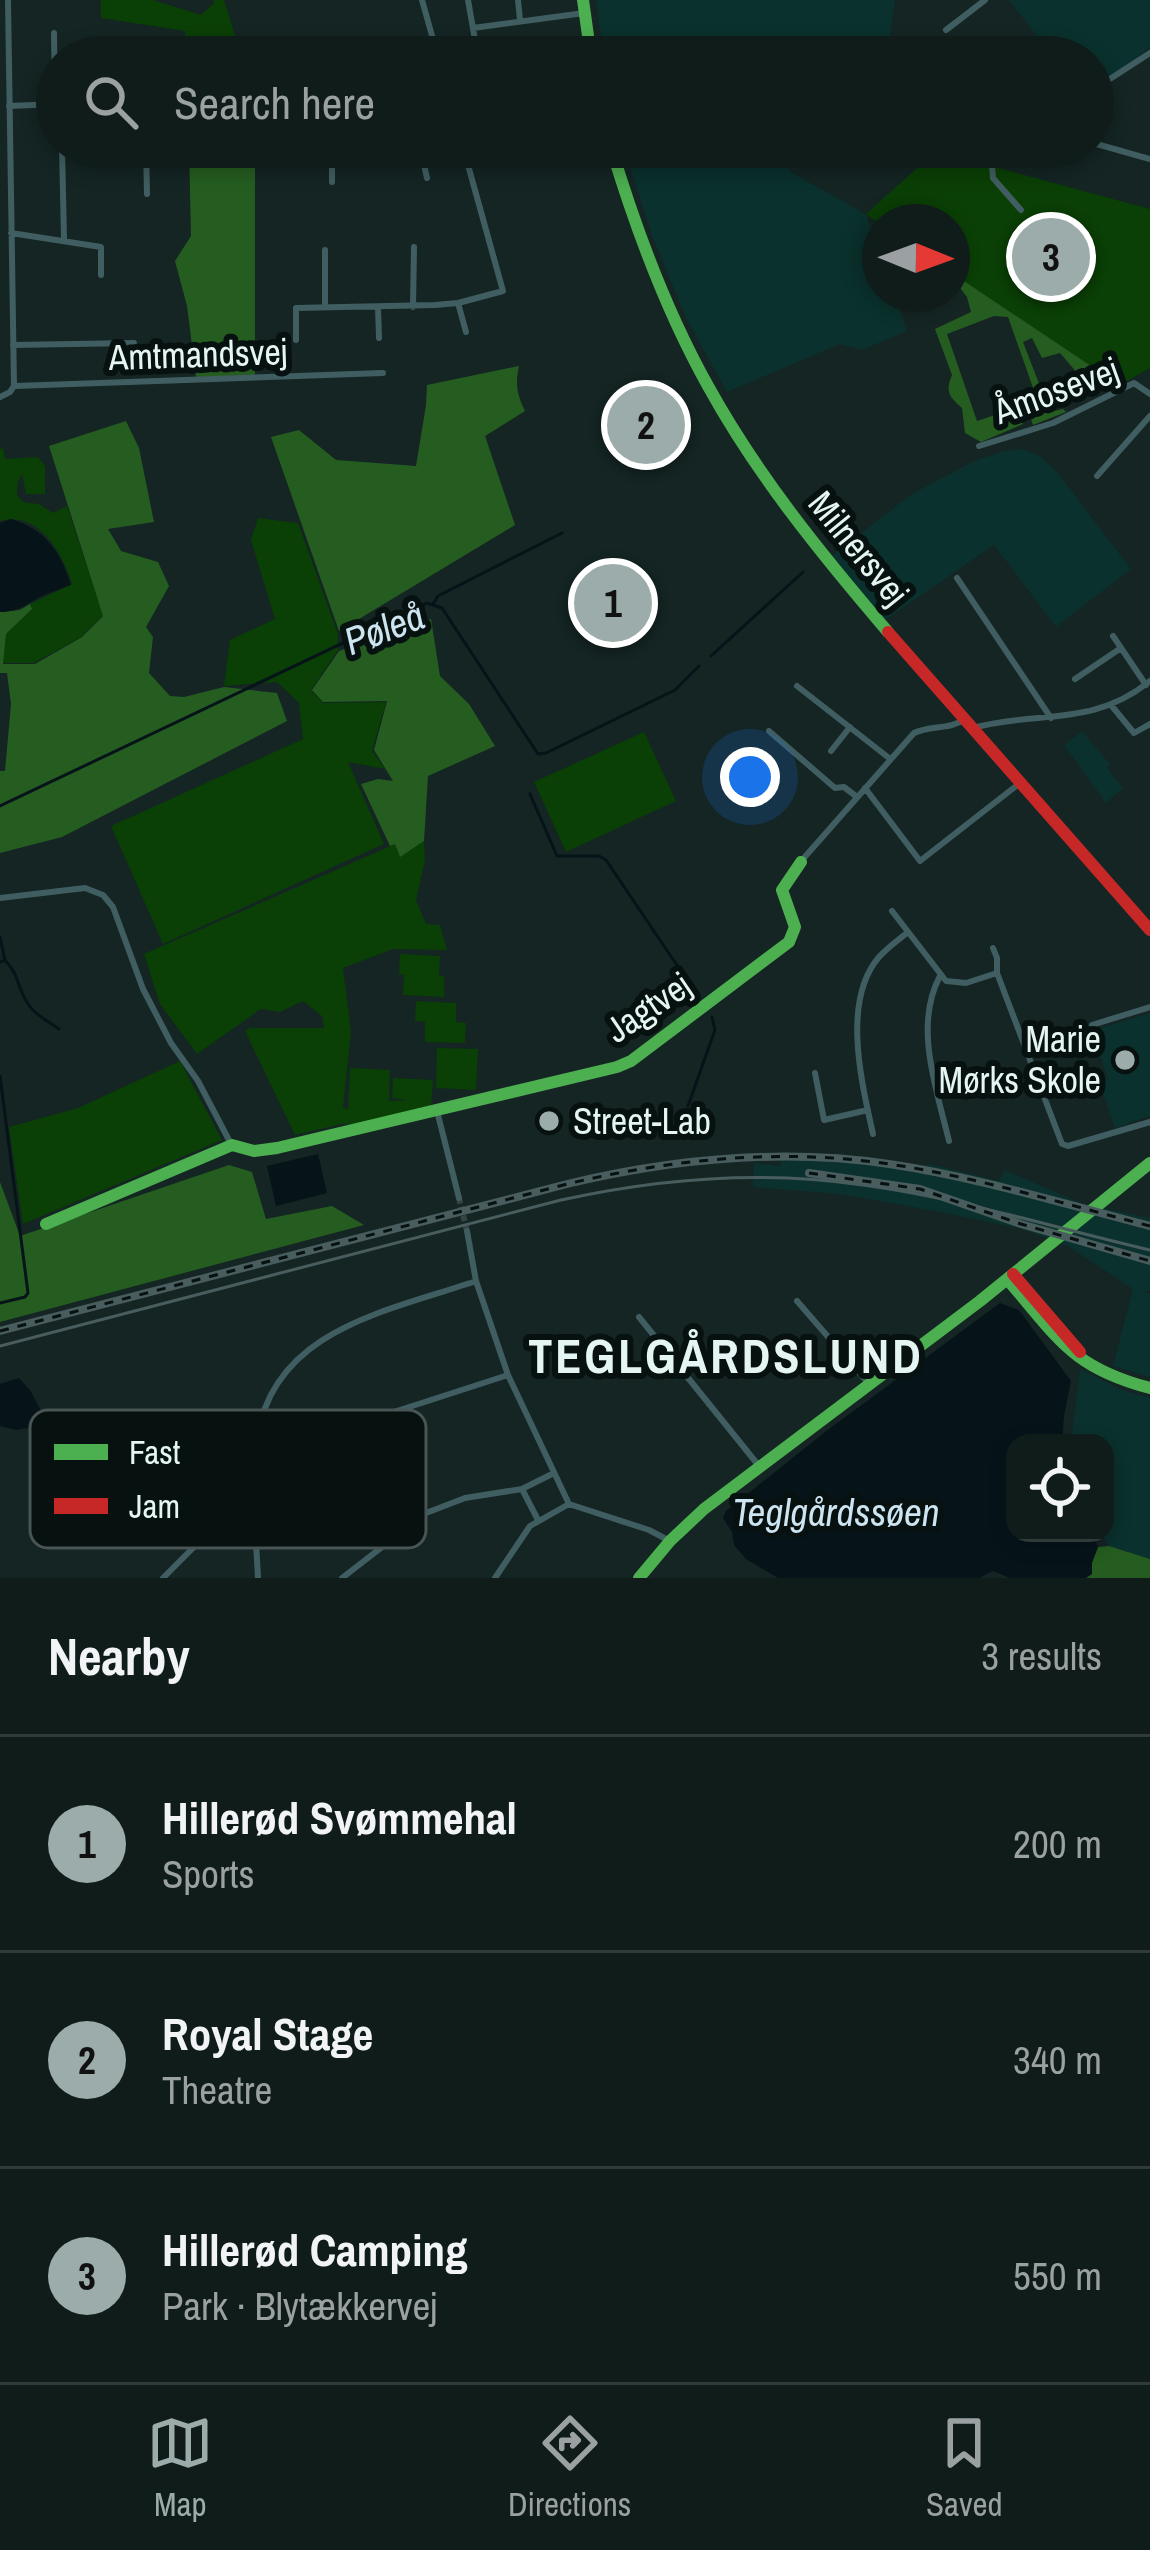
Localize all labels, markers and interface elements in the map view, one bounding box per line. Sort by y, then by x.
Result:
search box [36,36,1114,168]
icon: search [78,69,144,135]
text: Search here [174,72,375,133]
north arrow [862,204,970,312]
pin: 3 [1012,212,1090,302]
street label: Amtmandsvej [107,327,288,381]
street label: Åmosevej [986,345,1125,435]
pin: 2 [607,380,685,470]
street label: Milnersvej [798,481,920,615]
pin: 1 [574,558,652,648]
water label: Pøleå [337,589,431,667]
your location [720,747,780,807]
street label: Jagtvej [596,961,700,1053]
place label: Marie Mørks Skole [939,1015,1101,1104]
marker: Marie Mørks Skole [1112,1047,1138,1073]
place label: Street-Lab [573,1097,711,1145]
marker: Street-Lab [536,1108,562,1134]
district label: TEGLGÅRDSLUND [528,1323,924,1388]
legend [30,1410,426,1548]
text: Fast [129,1430,180,1474]
map controls [1006,1434,1114,1542]
button: locate [1006,1434,1114,1542]
text: Jam [129,1484,180,1528]
water label: Teglgårdssøen [732,1486,940,1538]
text: Nearby [48,1622,190,1691]
text: 3 results [981,1630,1102,1682]
text: Hillerød Svømmehal [162,1787,517,1848]
text: 1 [78,1818,96,1870]
text: 200 m [1013,1818,1102,1870]
text: Sports [162,1848,254,1900]
text: Royal Stage [162,2003,373,2064]
text: 2 [78,2034,96,2086]
text: 340 m [1013,2034,1102,2086]
text: Theatre [162,2064,272,2116]
text: Hillerød Camping [162,2219,468,2280]
text: 3 [78,2250,96,2302]
text: 550 m [1013,2250,1102,2302]
text: Park · Blytækkervej [162,2280,437,2332]
tab: Map [147,2410,213,2526]
tab: Directions [508,2410,631,2526]
tab: Saved [926,2410,1003,2526]

